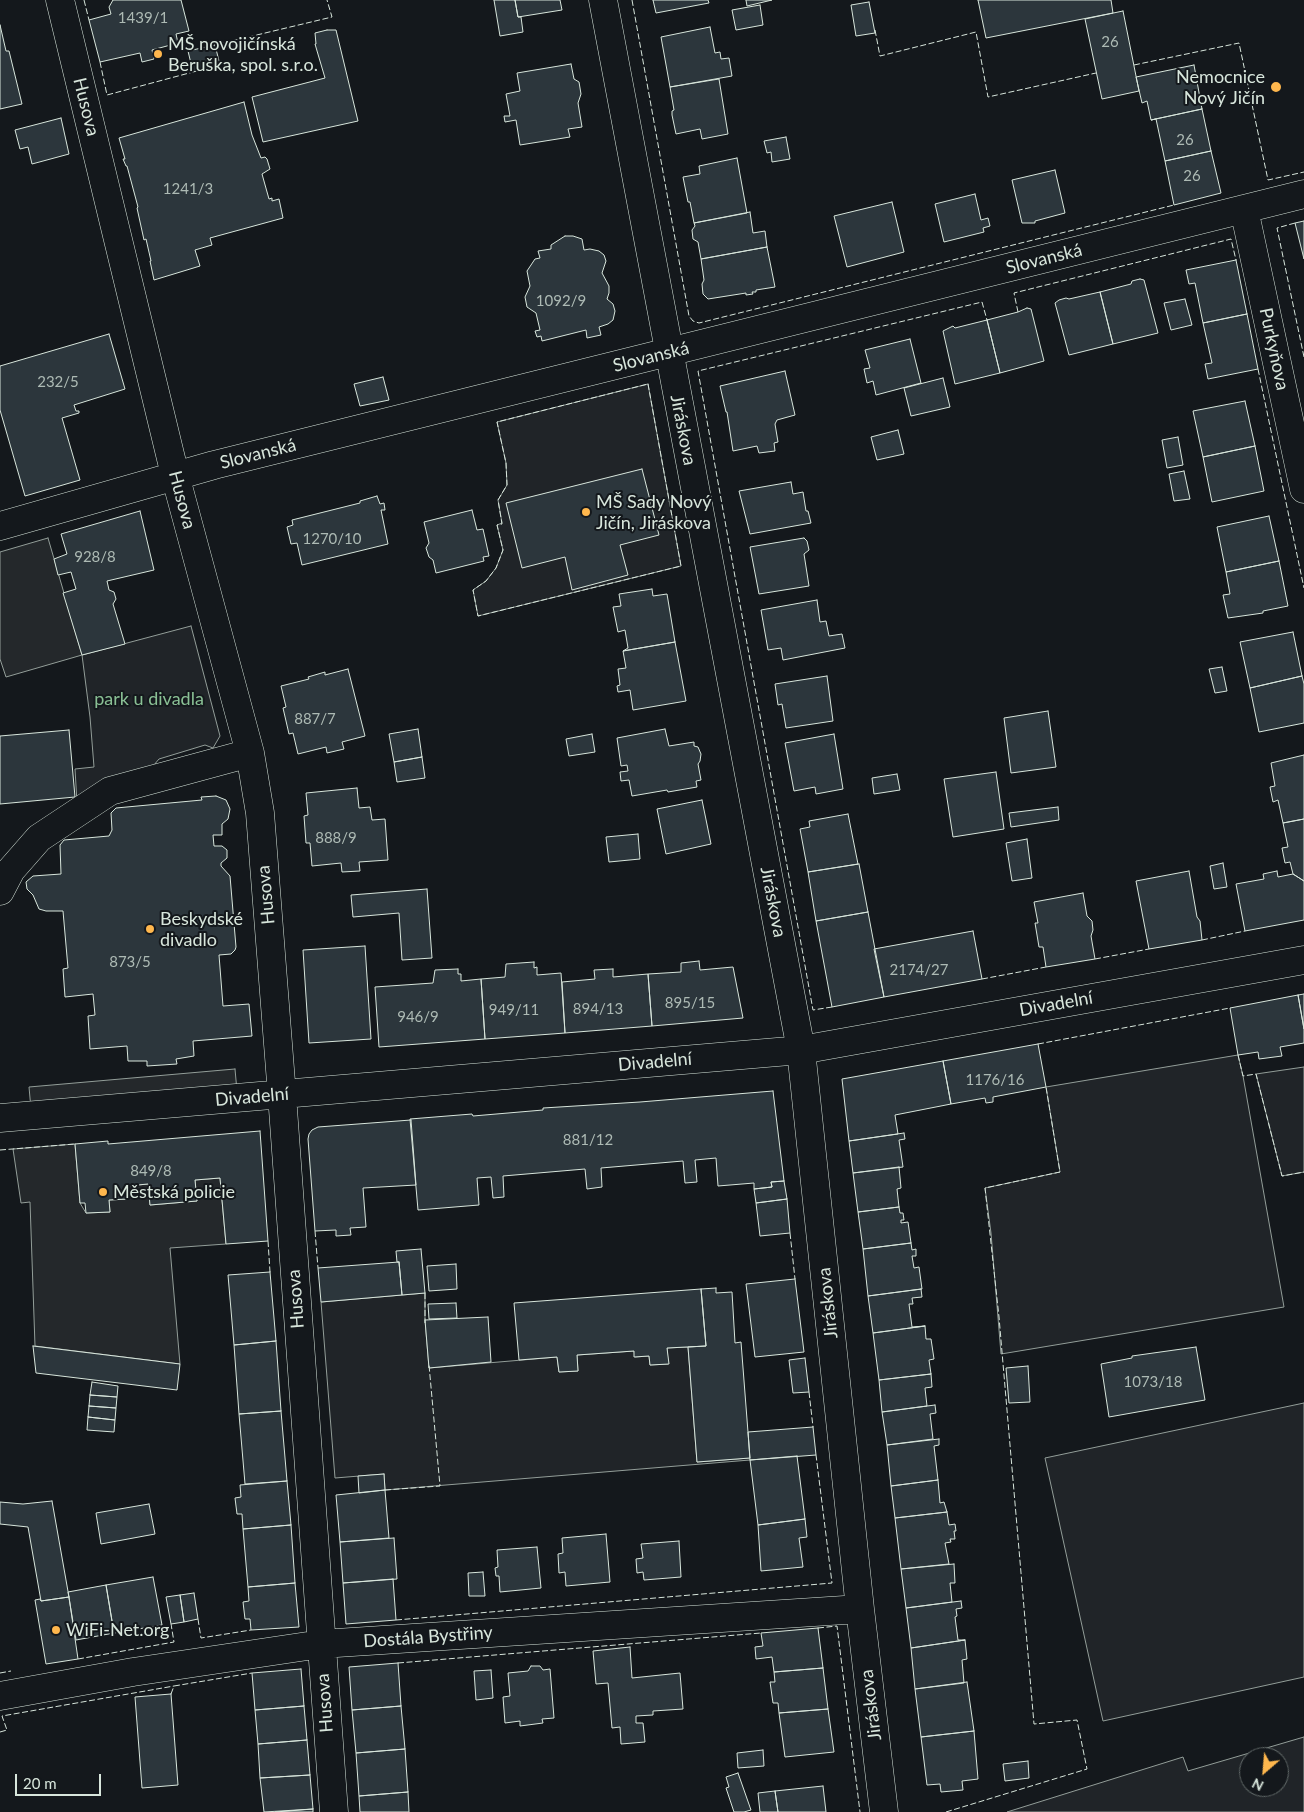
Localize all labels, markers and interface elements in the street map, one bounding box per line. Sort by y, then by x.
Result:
house number: 1439/1 [118,9,168,27]
place label: MŠ novojičínská Beruška, spol. s.r.o. [168,33,318,76]
house number: 26 [1101,33,1119,51]
marker: MŠ novojičínská Beruška, spol. s.r.o. [152,48,164,60]
place label: Nemocnice Nový Jičín [1176,66,1265,108]
street label: Husova [68,76,104,138]
marker: Nemocnice Nový Jičín [1269,80,1283,94]
house number: 26 [1176,131,1194,149]
house number: 26 [1183,167,1201,185]
house number: 1241/3 [163,180,213,198]
street label: Slovanská [1004,239,1084,279]
house number: 1092/9 [536,292,586,310]
street label: Purkyňova [1255,306,1293,392]
street label: Slovanská [611,337,691,377]
house number: 232/5 [37,373,79,391]
street label: Jiráskova [666,393,700,467]
street label: Slovanská [218,434,298,474]
street label: Husova [164,469,200,531]
place label: MŠ Sady Nový Jičín, Jiráskova [596,491,712,534]
marker: MŠ Sady Nový Jičín, Jiráskova [580,506,592,518]
house number: 1270/10 [303,530,361,548]
house number: 928/8 [74,548,116,566]
park label: park u divadla [94,688,204,710]
house number: 887/7 [294,710,336,728]
house number: 888/9 [315,829,357,847]
street label: Husova [253,864,279,926]
street label: Jiráskova [756,865,790,939]
place label: Beskydské divadlo [160,908,243,951]
marker: Beskydské divadlo [144,923,156,935]
house number: 873/5 [109,953,151,971]
house number: 2174/27 [890,961,948,979]
street label: Divadelní [1018,987,1094,1021]
house number: 895/15 [665,994,715,1012]
house number: 894/13 [573,1000,623,1018]
house number: 949/11 [489,1001,539,1019]
house number: 946/9 [397,1008,439,1026]
street label: Divadelní [617,1048,693,1076]
house number: 1176/16 [966,1071,1024,1089]
street label: Divadelní [214,1083,290,1111]
house number: 881/12 [563,1131,613,1149]
house number: 849/8 [130,1162,172,1180]
place label: Městská policie [113,1181,235,1203]
marker: Městská policie [97,1186,109,1198]
street label: Jiráskova [814,1266,842,1340]
street label: Husova [283,1269,309,1329]
house number: 1073/18 [1124,1373,1182,1391]
place label: WiFi-Net.org [66,1619,169,1641]
street label: Dostála Bystřiny [363,1622,493,1652]
marker: WiFi-Net.org [50,1624,62,1636]
street label: Jiráskova [856,1668,886,1742]
street label: Husova [312,1673,338,1733]
north arrow [1239,1747,1289,1797]
scale bar [18,1764,104,1796]
text: 20 m [23,1774,57,1792]
text: N [1249,1775,1266,1795]

